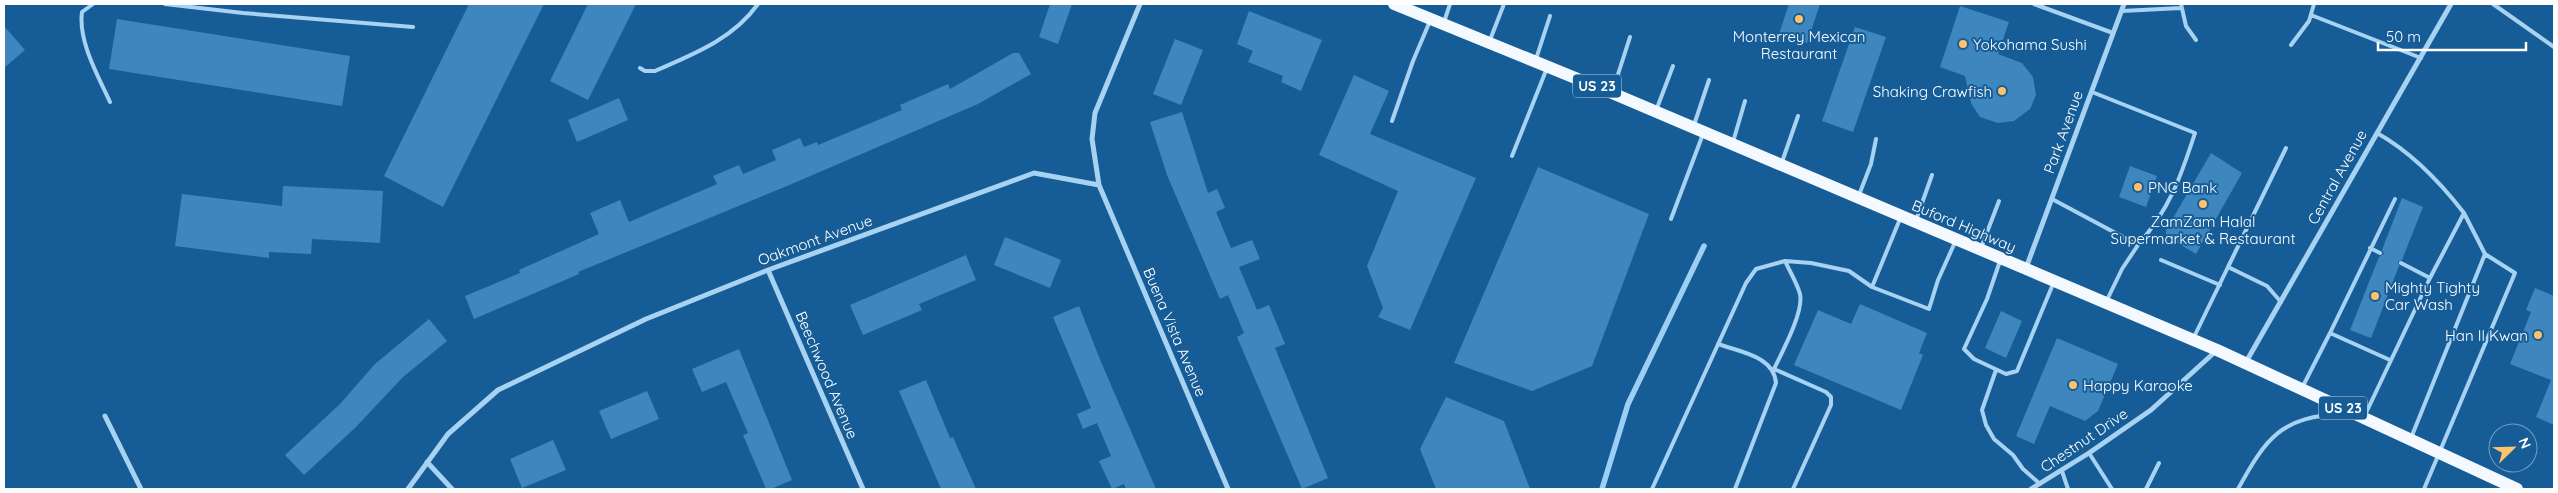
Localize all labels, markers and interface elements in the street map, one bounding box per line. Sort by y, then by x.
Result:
marker: Monterrey Mexican Restaurant [1793,13,1805,25]
scale bar [2378,20,2526,52]
place label: Monterrey Mexican Restaurant [1733,27,1865,63]
text: 50 m [2386,27,2421,46]
place label: Yokohama Sushi [1973,35,2087,54]
marker: Yokohama Sushi [1957,38,1969,50]
road number: US 23 [1573,74,1621,98]
place label: Shaking Crawfish [1873,82,1992,101]
marker: Shaking Crawfish [1996,85,2008,97]
street label: Park Avenue [2039,88,2087,176]
street label: Central Avenue [2303,126,2371,228]
place label: PNC Bank [2148,178,2217,197]
marker: PNC Bank [2132,181,2144,193]
street label: Buford Highway [1909,195,2019,257]
marker: ZamZam Halal Supermarket & Restaurant [2197,198,2209,210]
street label: Oakmont Avenue [755,210,875,270]
place label: ZamZam Halal Supermarket & Restaurant [2111,212,2295,248]
street label: Buena Vista Avenue [1139,265,1211,399]
place label: Mighty Tighty Car Wash [2385,278,2480,314]
marker: Mighty Tighty Car Wash [2369,290,2381,302]
street label: Beechwood Avenue [792,308,862,442]
place label: Han Il Kwan [2445,326,2528,345]
marker: Han Il Kwan [2532,329,2544,341]
place label: Happy Karaoke [2083,376,2193,395]
marker: Happy Karaoke [2067,379,2079,391]
road number: US 23 [2319,396,2367,419]
street label: Chestnut Drive [2037,404,2131,476]
north arrow [2488,423,2538,473]
text: N [2515,435,2535,451]

